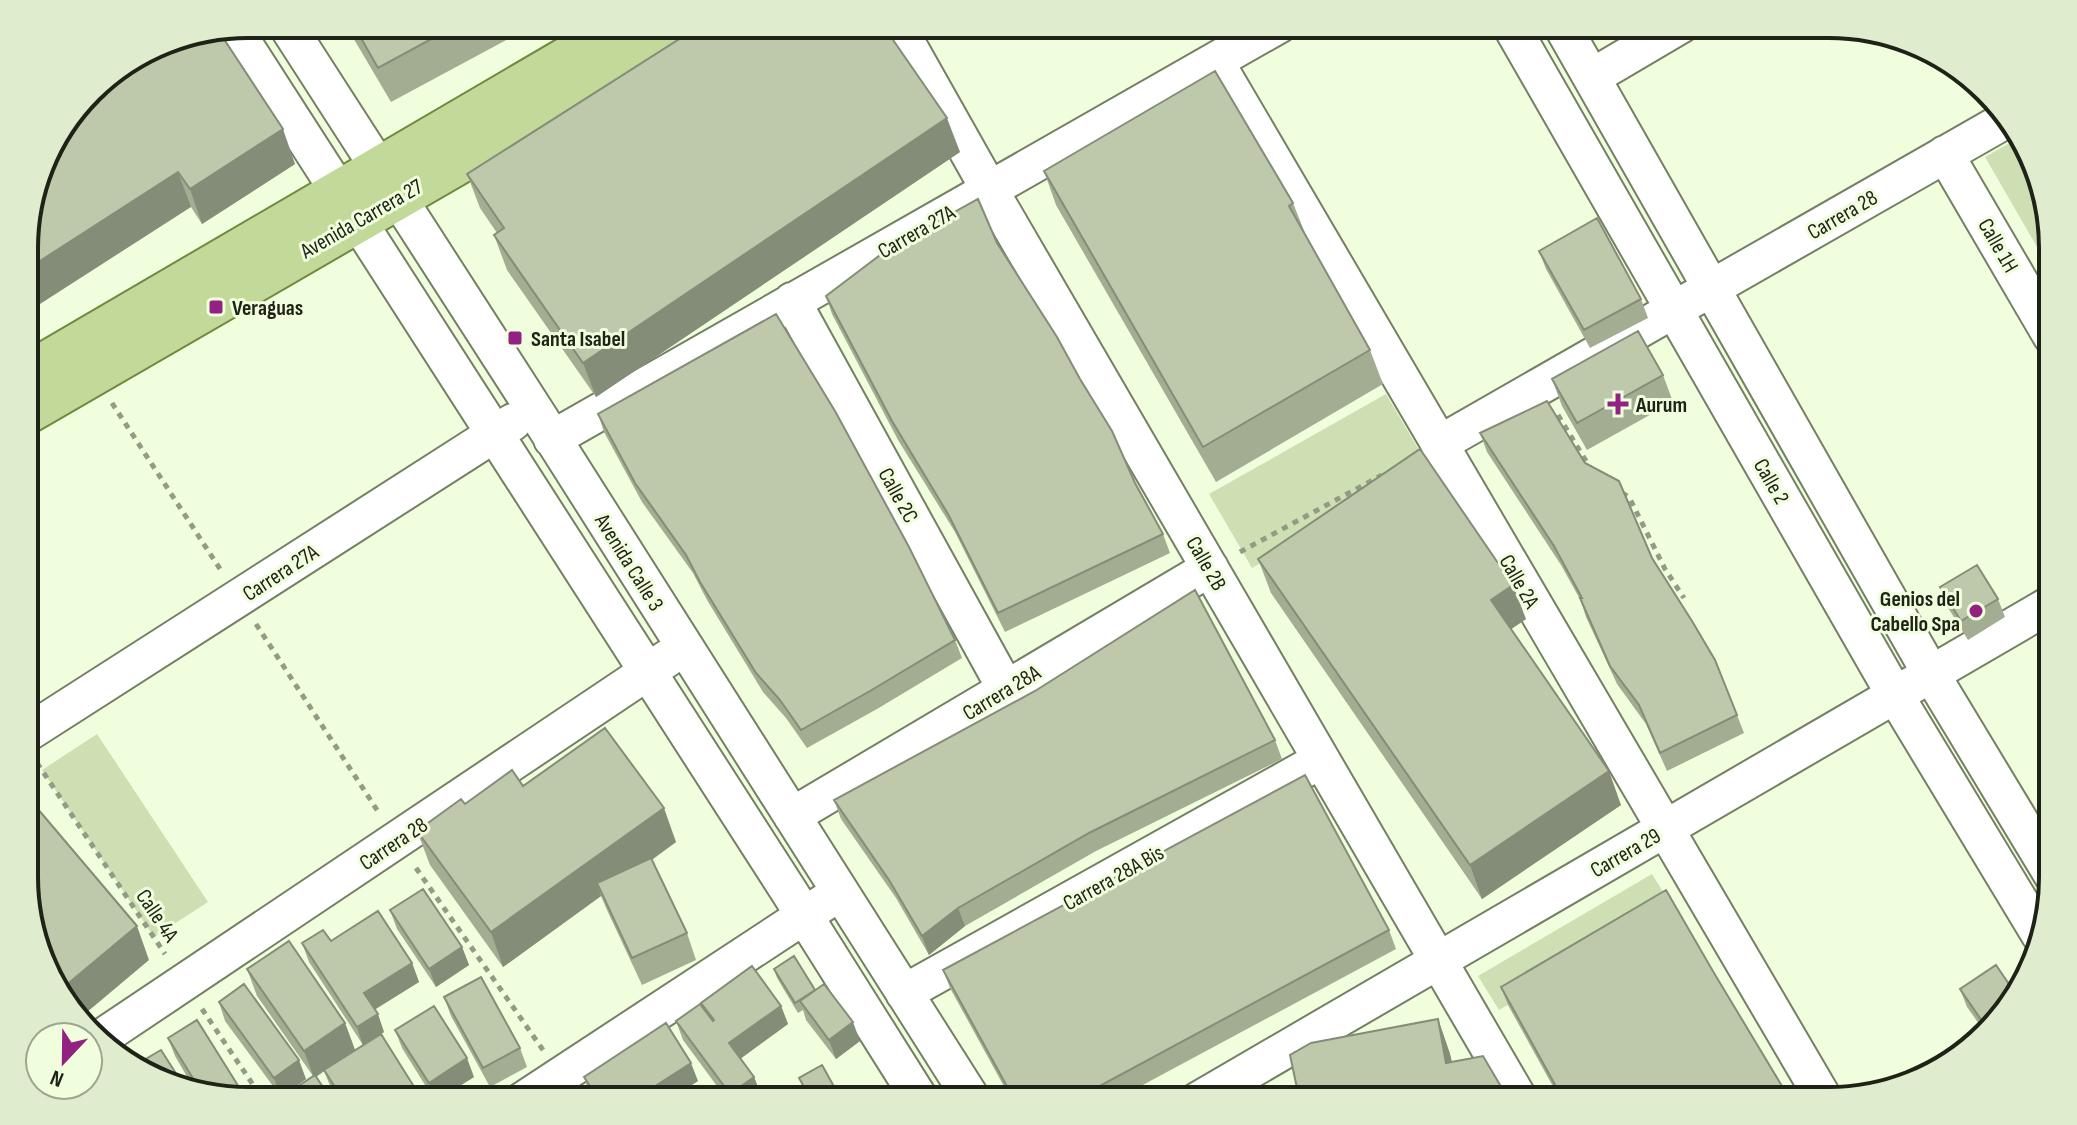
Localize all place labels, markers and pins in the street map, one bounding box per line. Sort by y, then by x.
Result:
place label: Veraguas [232,295,303,322]
marker: Veraguas [207,298,225,316]
place label: Santa Isabel [531,326,625,353]
marker: Santa Isabel [506,329,524,347]
place label: Aurum [1635,392,1687,419]
marker: Aurum [1607,393,1629,415]
place label: Genios del Cabello Spa [1871,586,1960,638]
marker: Genios del Cabello Spa [1967,602,1985,620]

